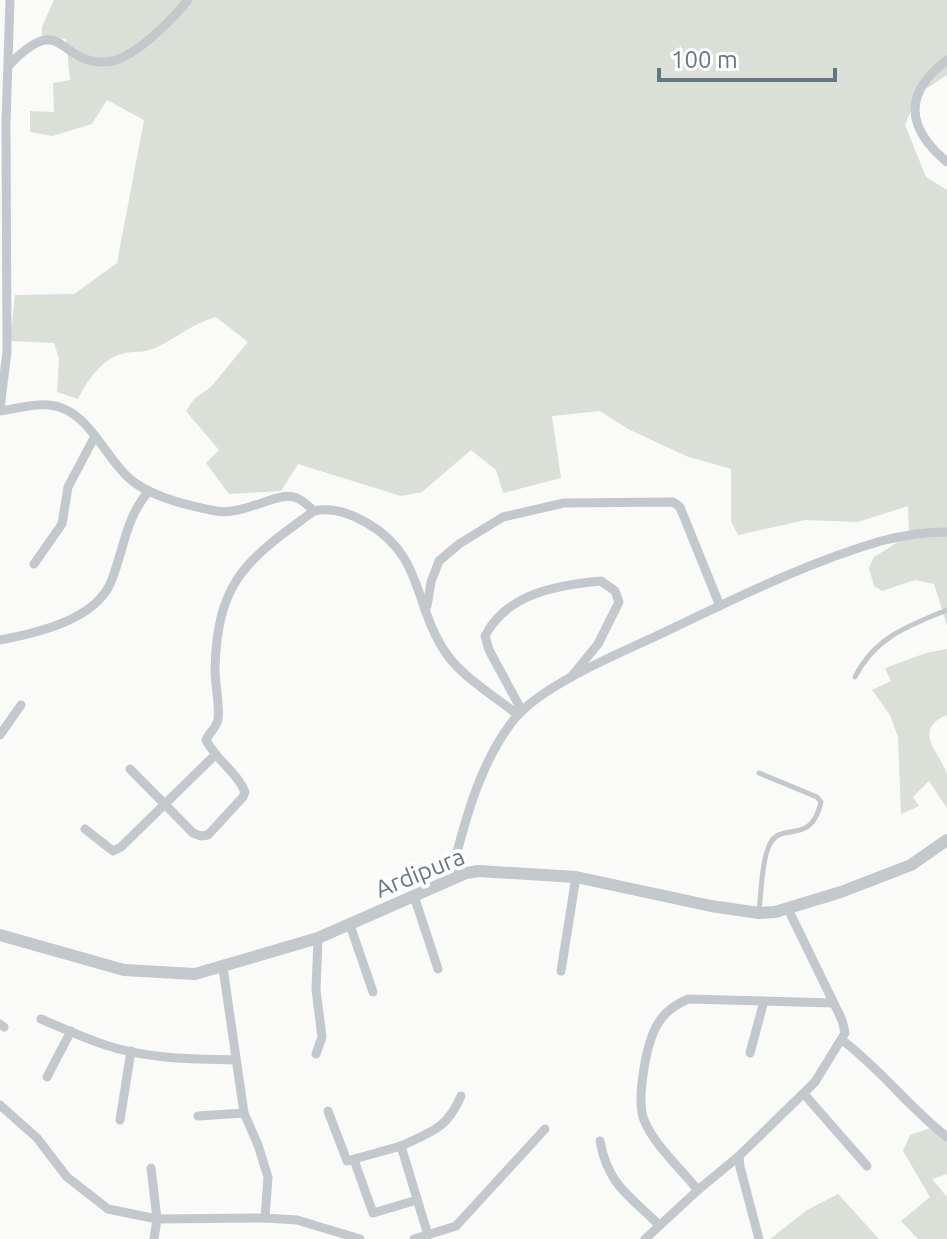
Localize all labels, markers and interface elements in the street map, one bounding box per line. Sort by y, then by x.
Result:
scale bar [659,32,835,82]
text: 100 m [671,46,738,73]
street label: Ardipura [371,842,468,903]

